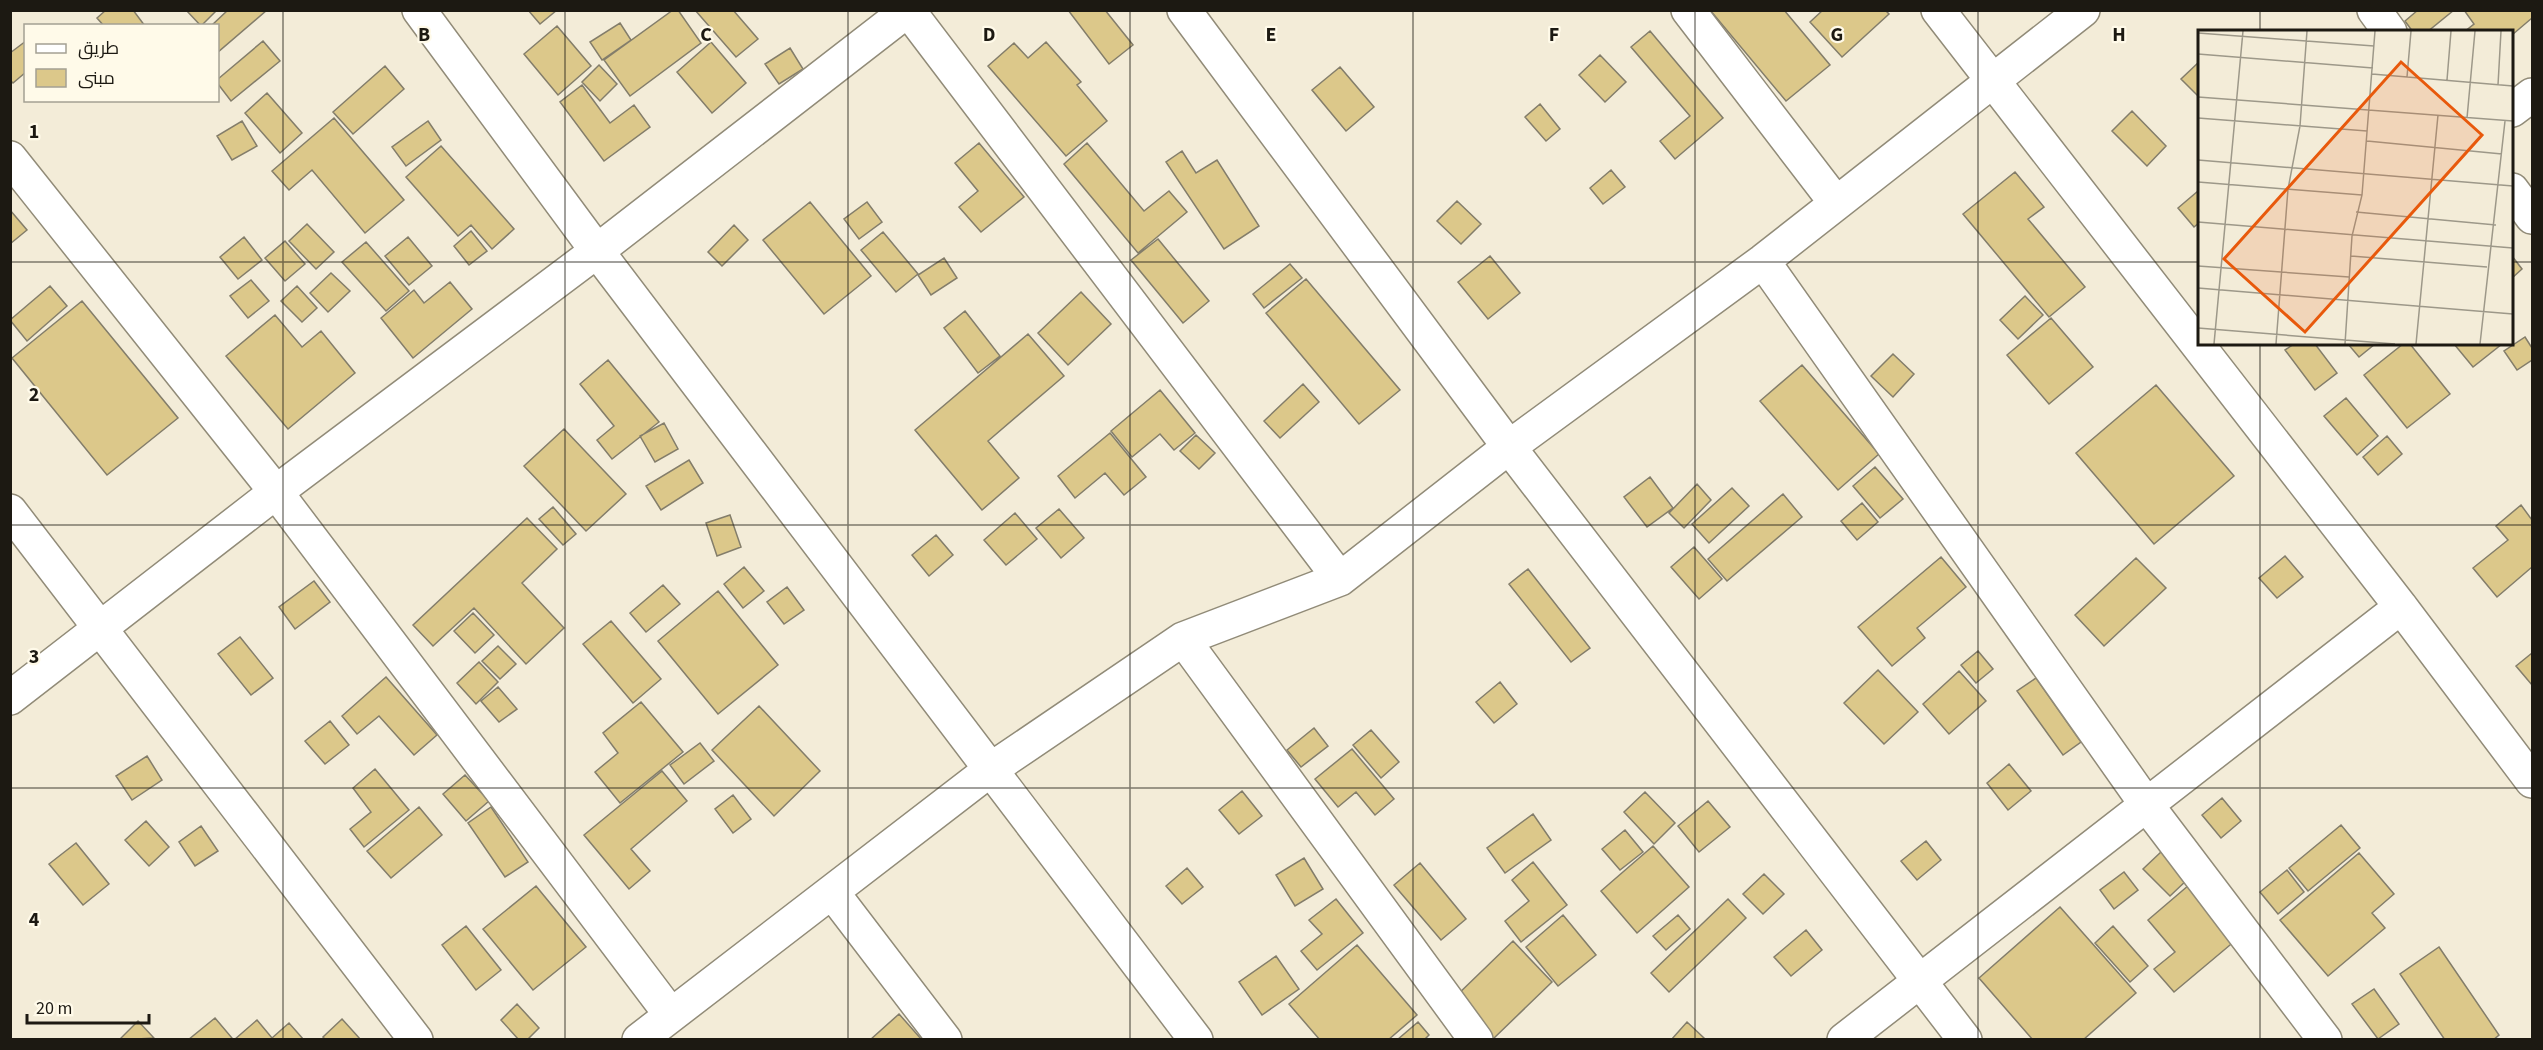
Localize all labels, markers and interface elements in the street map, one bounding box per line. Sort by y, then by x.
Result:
text: B [418,21,430,49]
text: C [700,21,712,49]
text: D [983,21,995,49]
text: E [1266,21,1276,49]
text: F [1549,21,1559,49]
text: G [1831,21,1843,49]
text: H [2112,21,2126,49]
legend [24,24,219,102]
inset map [2198,30,2513,345]
text: طريق [78,36,119,61]
text: مبنى [78,66,115,91]
text: 1 [29,118,39,146]
text: 2 [29,381,39,409]
text: 3 [29,643,39,671]
text: 4 [29,906,40,934]
scale bar [27,987,148,1025]
text: 20 m [36,996,72,1021]

